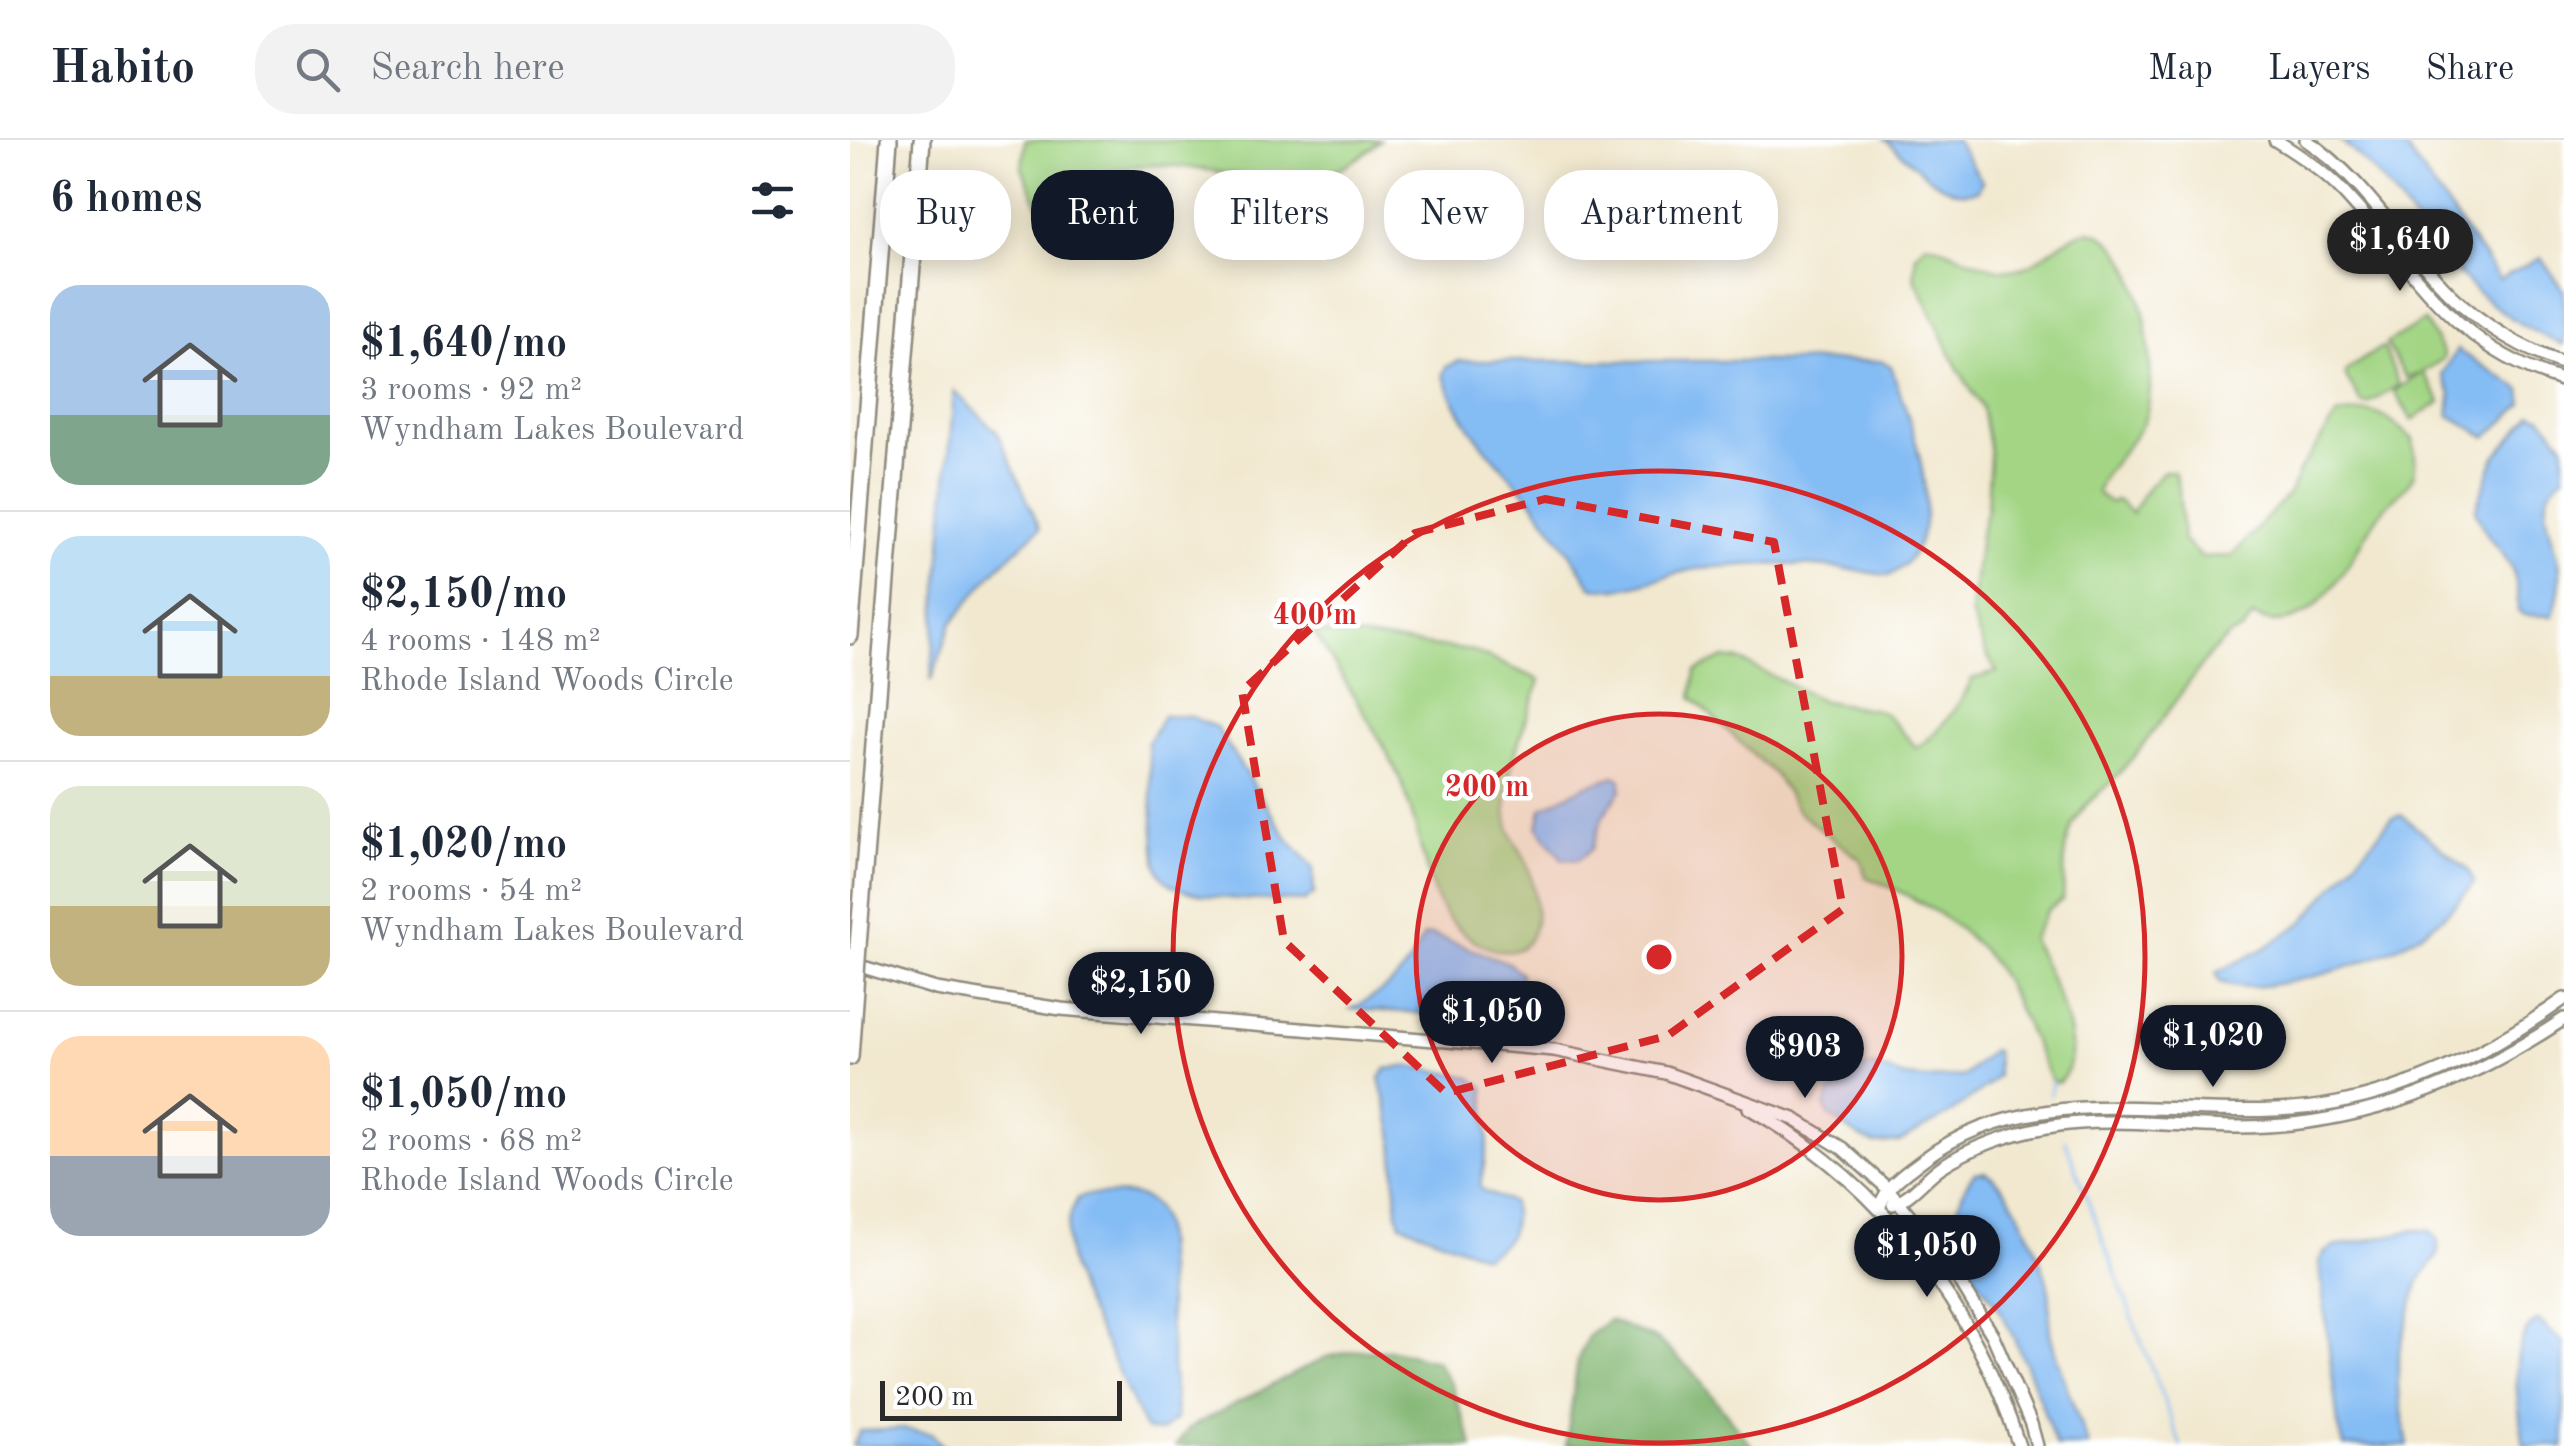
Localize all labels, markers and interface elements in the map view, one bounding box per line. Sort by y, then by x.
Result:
search box [255,24,955,114]
icon: search [290,42,345,97]
text: Habito [50,45,195,93]
text: Search here [370,50,565,88]
text: Map [2148,52,2213,87]
text: Layers [2268,52,2371,87]
text: Share [2426,52,2514,87]
chip: Buy [880,170,1011,260]
chip: Rent [1031,170,1174,260]
chip: Filters [1194,170,1364,260]
chip: New [1384,170,1524,260]
chip: Apartment [1544,170,1778,260]
icon: filters [745,173,800,228]
text: 6 homes [50,179,202,221]
pin: $1,640 [2319,209,2481,294]
text: $1,640 [2349,225,2451,257]
text: $1,640/mo [360,324,567,366]
icon: home [130,325,250,445]
text: 3 rooms · 92 m² [360,375,582,407]
text: Wyndham Lakes Boulevard [360,415,744,447]
text: $2,150/mo [360,575,567,617]
icon: home [130,576,250,696]
text: 400 m [1273,601,1357,631]
text: 4 rooms · 148 m² [360,626,601,658]
text: Rhode Island Woods Circle [360,666,733,698]
text: 200 m [1445,773,1529,803]
text: $1,020/mo [360,825,567,867]
icon: home [130,826,250,946]
text: 2 rooms · 54 m² [360,876,582,908]
text: Wyndham Lakes Boulevard [360,916,744,948]
centre of rings [1641,939,1677,975]
pin: $2,150 [1060,952,1222,1037]
text: $2,150 [1090,968,1192,1000]
pin: $1,050 [1411,981,1573,1066]
text: $1,050 [1441,997,1543,1029]
pin: $1,020 [2132,1005,2294,1090]
pin: $903 [1746,1016,1864,1101]
text: $1,020 [2162,1021,2264,1053]
text: $903 [1768,1032,1842,1064]
text: $1,050/mo [360,1075,567,1117]
icon: home [130,1076,250,1196]
text: 2 rooms · 68 m² [360,1126,582,1158]
text: Rhode Island Woods Circle [360,1166,733,1198]
pin: $1,050 [1846,1215,2008,1300]
text: $1,050 [1876,1231,1978,1263]
scale bar [880,1376,1122,1420]
text: 200 m [895,1384,974,1412]

